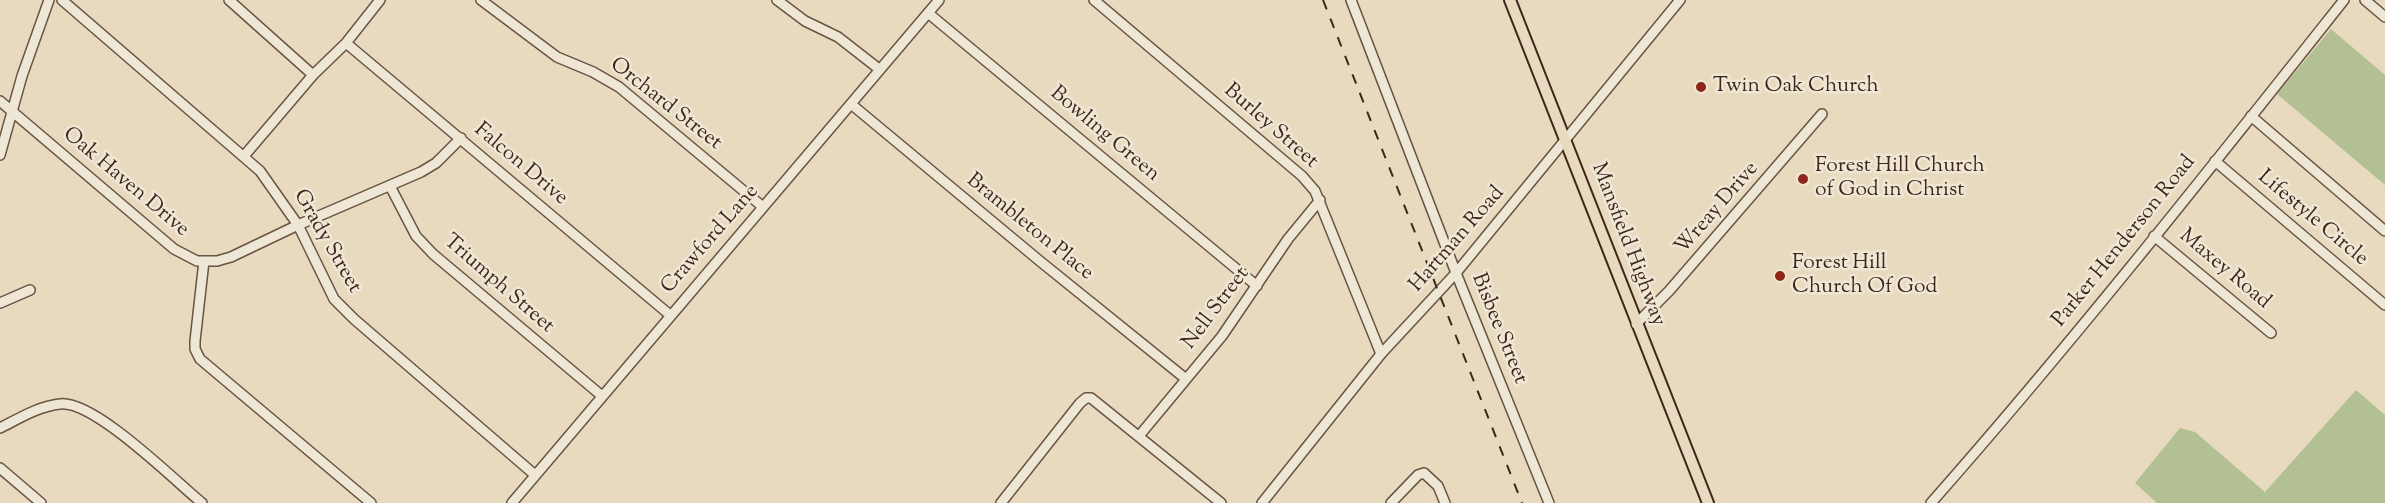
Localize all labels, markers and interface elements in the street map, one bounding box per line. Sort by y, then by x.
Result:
street label: Orchard Street [604,53,726,157]
place label: Twin Oak Church [1713,74,1879,100]
street label: Burley Street [1217,79,1323,175]
marker: Twin Oak Church [1694,80,1708,94]
street label: Bowling Green [1044,82,1164,188]
street label: Falcon Drive [468,118,572,212]
street label: Oak Haven Drive [57,123,193,243]
street label: Parker Henderson Road [2048,151,2202,333]
place label: Forest Hill Church of God in Christ [1815,154,1985,204]
street label: Wreay Drive [1671,157,1765,261]
street label: Mansfield Highway [1584,160,1670,330]
street label: Lifestyle Circle [2252,166,2372,272]
street label: Brambleton Place [960,169,1098,287]
marker: Forest Hill Church of God in Christ [1796,172,1810,186]
street label: Crawford Lane [657,180,765,300]
street label: Hartman Road [1405,182,1511,298]
street label: Grady Street [286,186,366,298]
street label: Maxey Road [2173,224,2275,316]
street label: Triumph Street [437,230,559,340]
place label: Forest Hill Church Of God [1792,251,1937,301]
street label: Nell Street [1178,263,1256,355]
marker: Forest Hill Church Of God [1773,269,1787,283]
street label: Bisbee Street [1464,270,1532,388]

